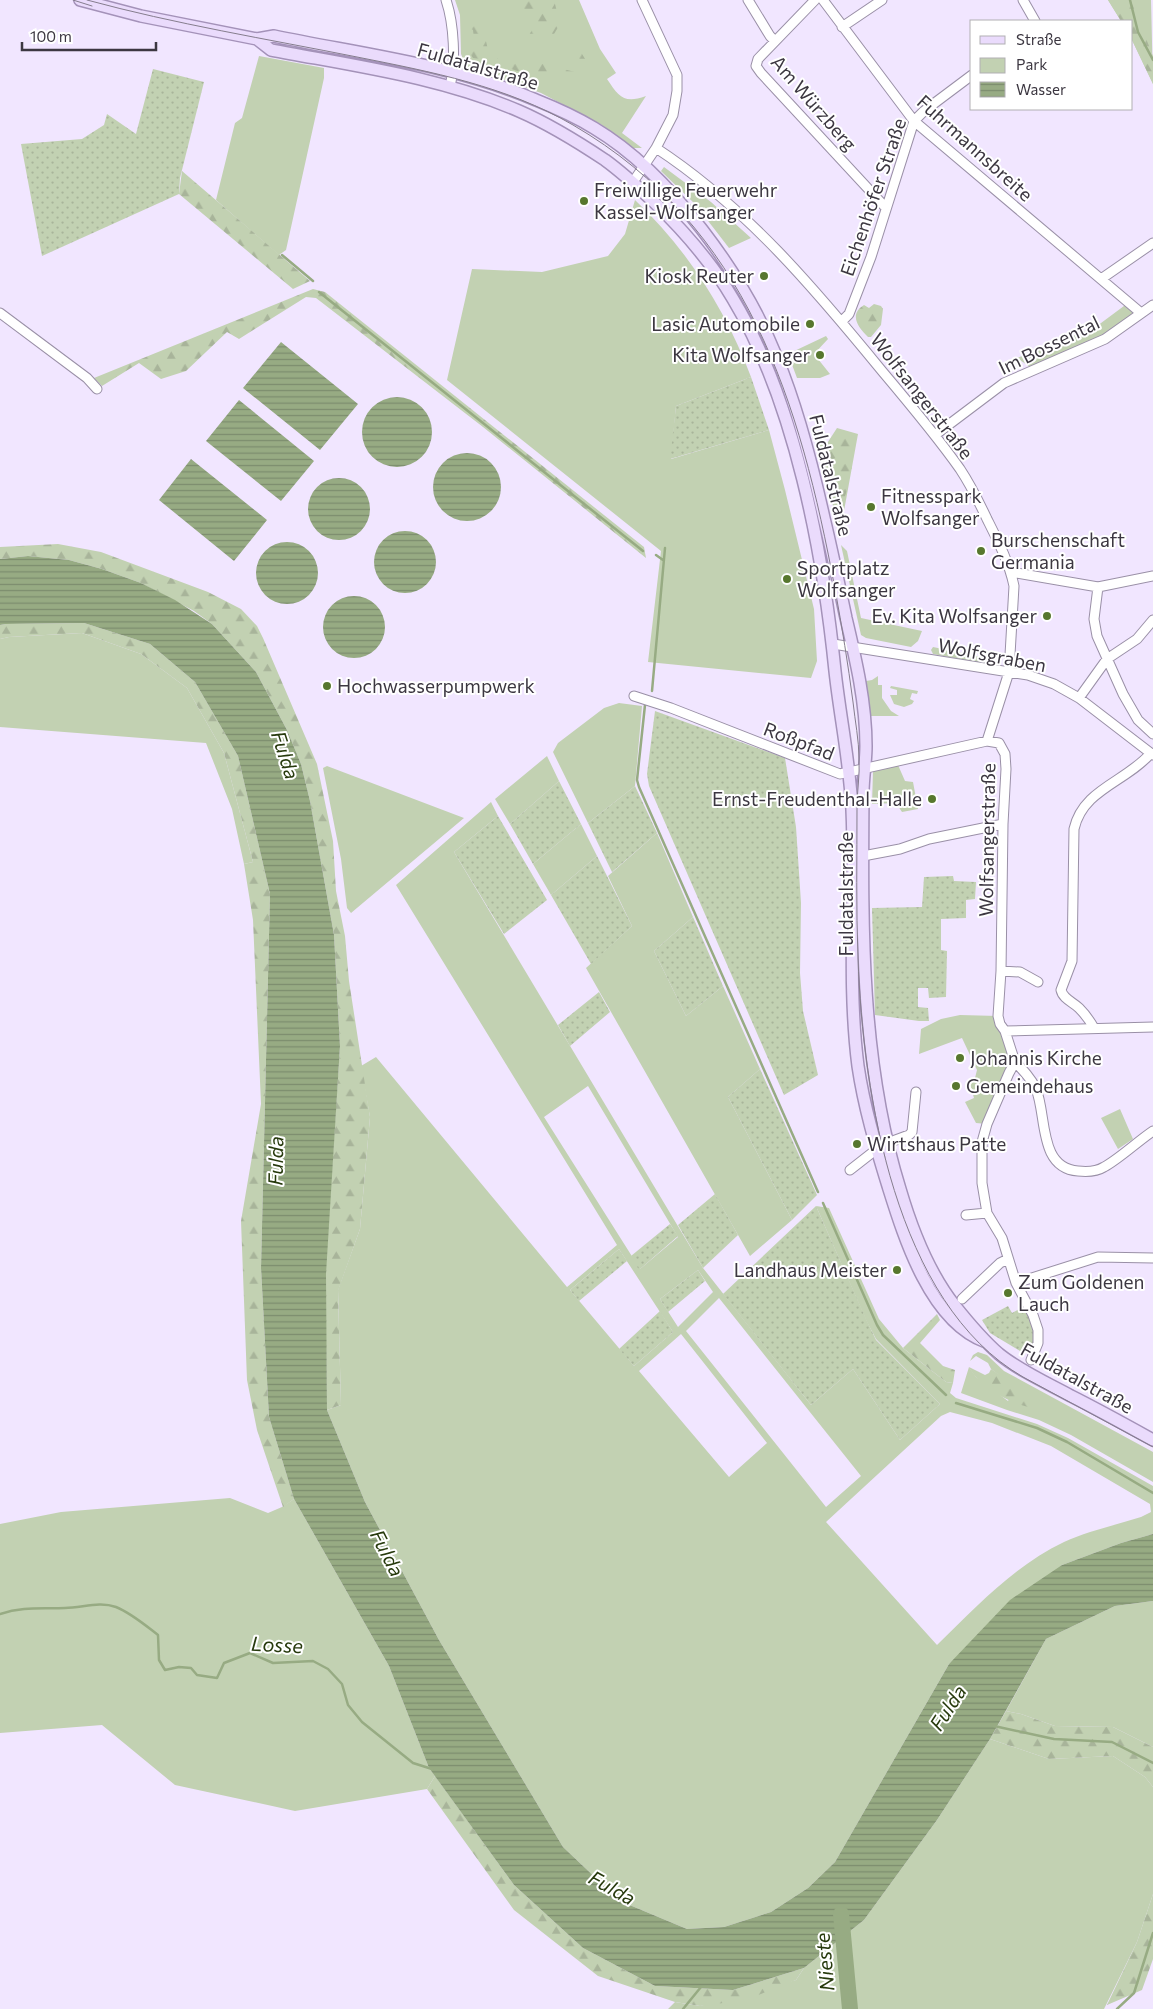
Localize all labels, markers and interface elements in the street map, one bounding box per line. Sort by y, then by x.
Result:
scale bar [22,20,156,52]
legend [970,20,1133,110]
text: 100 m [30,27,72,45]
text: Straße [1016,30,1062,48]
street label: Fuldatalstraße [415,37,541,94]
street label: Am Würzberg [767,50,862,155]
text: Park [1016,55,1047,73]
text: Wasser [1016,80,1066,98]
street label: Fuhrmannsbreite [913,90,1038,206]
street label: Eichenhöfer Straße [835,115,910,279]
place label: Freiwillige Feuerwehr Kassel-Wolfsanger [594,178,778,223]
marker: Freiwillige Feuerwehr Kassel-Wolfsanger [578,195,590,207]
place label: Kiosk Reuter [645,264,754,287]
marker: Kiosk Reuter [758,270,770,282]
street label: Im Bossental [994,310,1103,379]
place label: Lasic Automobile [651,312,800,335]
marker: Lasic Automobile [804,318,816,330]
street label: Wolfsangerstraße [866,328,979,463]
place label: Kita Wolfsanger [672,343,810,366]
marker: Kita Wolfsanger [814,349,826,361]
street label: Fuldatalstraße [805,412,858,538]
place label: Fitnesspark Wolfsanger [881,484,982,529]
marker: Fitnesspark Wolfsanger [865,501,877,513]
place label: Burschenschaft Germania [991,528,1125,573]
marker: Burschenschaft Germania [975,545,987,557]
place label: Sportplatz Wolfsanger [797,556,896,601]
marker: Sportplatz Wolfsanger [781,573,793,585]
place label: Ev. Kita Wolfsanger [871,604,1037,627]
marker: Ev. Kita Wolfsanger [1041,610,1053,622]
street label: Wolfsgraben [936,633,1048,676]
place label: Hochwasserpumpwerk [337,674,535,697]
marker: Hochwasserpumpwerk [321,680,333,692]
street label: Roßpfad [760,717,838,765]
water label: Fulda [267,727,305,782]
street label: Wolfsangerstraße [974,763,999,917]
place label: Ernst-Freudenthal-Halle [712,787,922,810]
marker: Ernst-Freudenthal-Halle [926,793,938,805]
street label: Fuldatalstraße [834,832,857,956]
place label: Johannis Kirche [970,1046,1102,1069]
marker: Johannis Kirche [954,1052,966,1064]
place label: Gemeindehaus [966,1074,1093,1097]
marker: Gemeindehaus [950,1080,962,1092]
place label: Wirtshaus Patte [867,1132,1006,1155]
water label: Fulda [263,1136,287,1186]
marker: Wirtshaus Patte [851,1138,863,1150]
place label: Landhaus Meister [734,1258,887,1281]
marker: Landhaus Meister [891,1264,903,1276]
place label: Zum Goldenen Lauch [1018,1270,1144,1315]
marker: Zum Goldenen Lauch [1002,1287,1014,1299]
street label: Fuldatalstraße [1017,1337,1137,1418]
water label: Fulda [366,1525,410,1580]
water label: Losse [250,1631,304,1657]
water label: Fulda [924,1680,971,1735]
water label: Fulda [585,1865,640,1910]
water label: Nieste [809,1931,839,1992]

